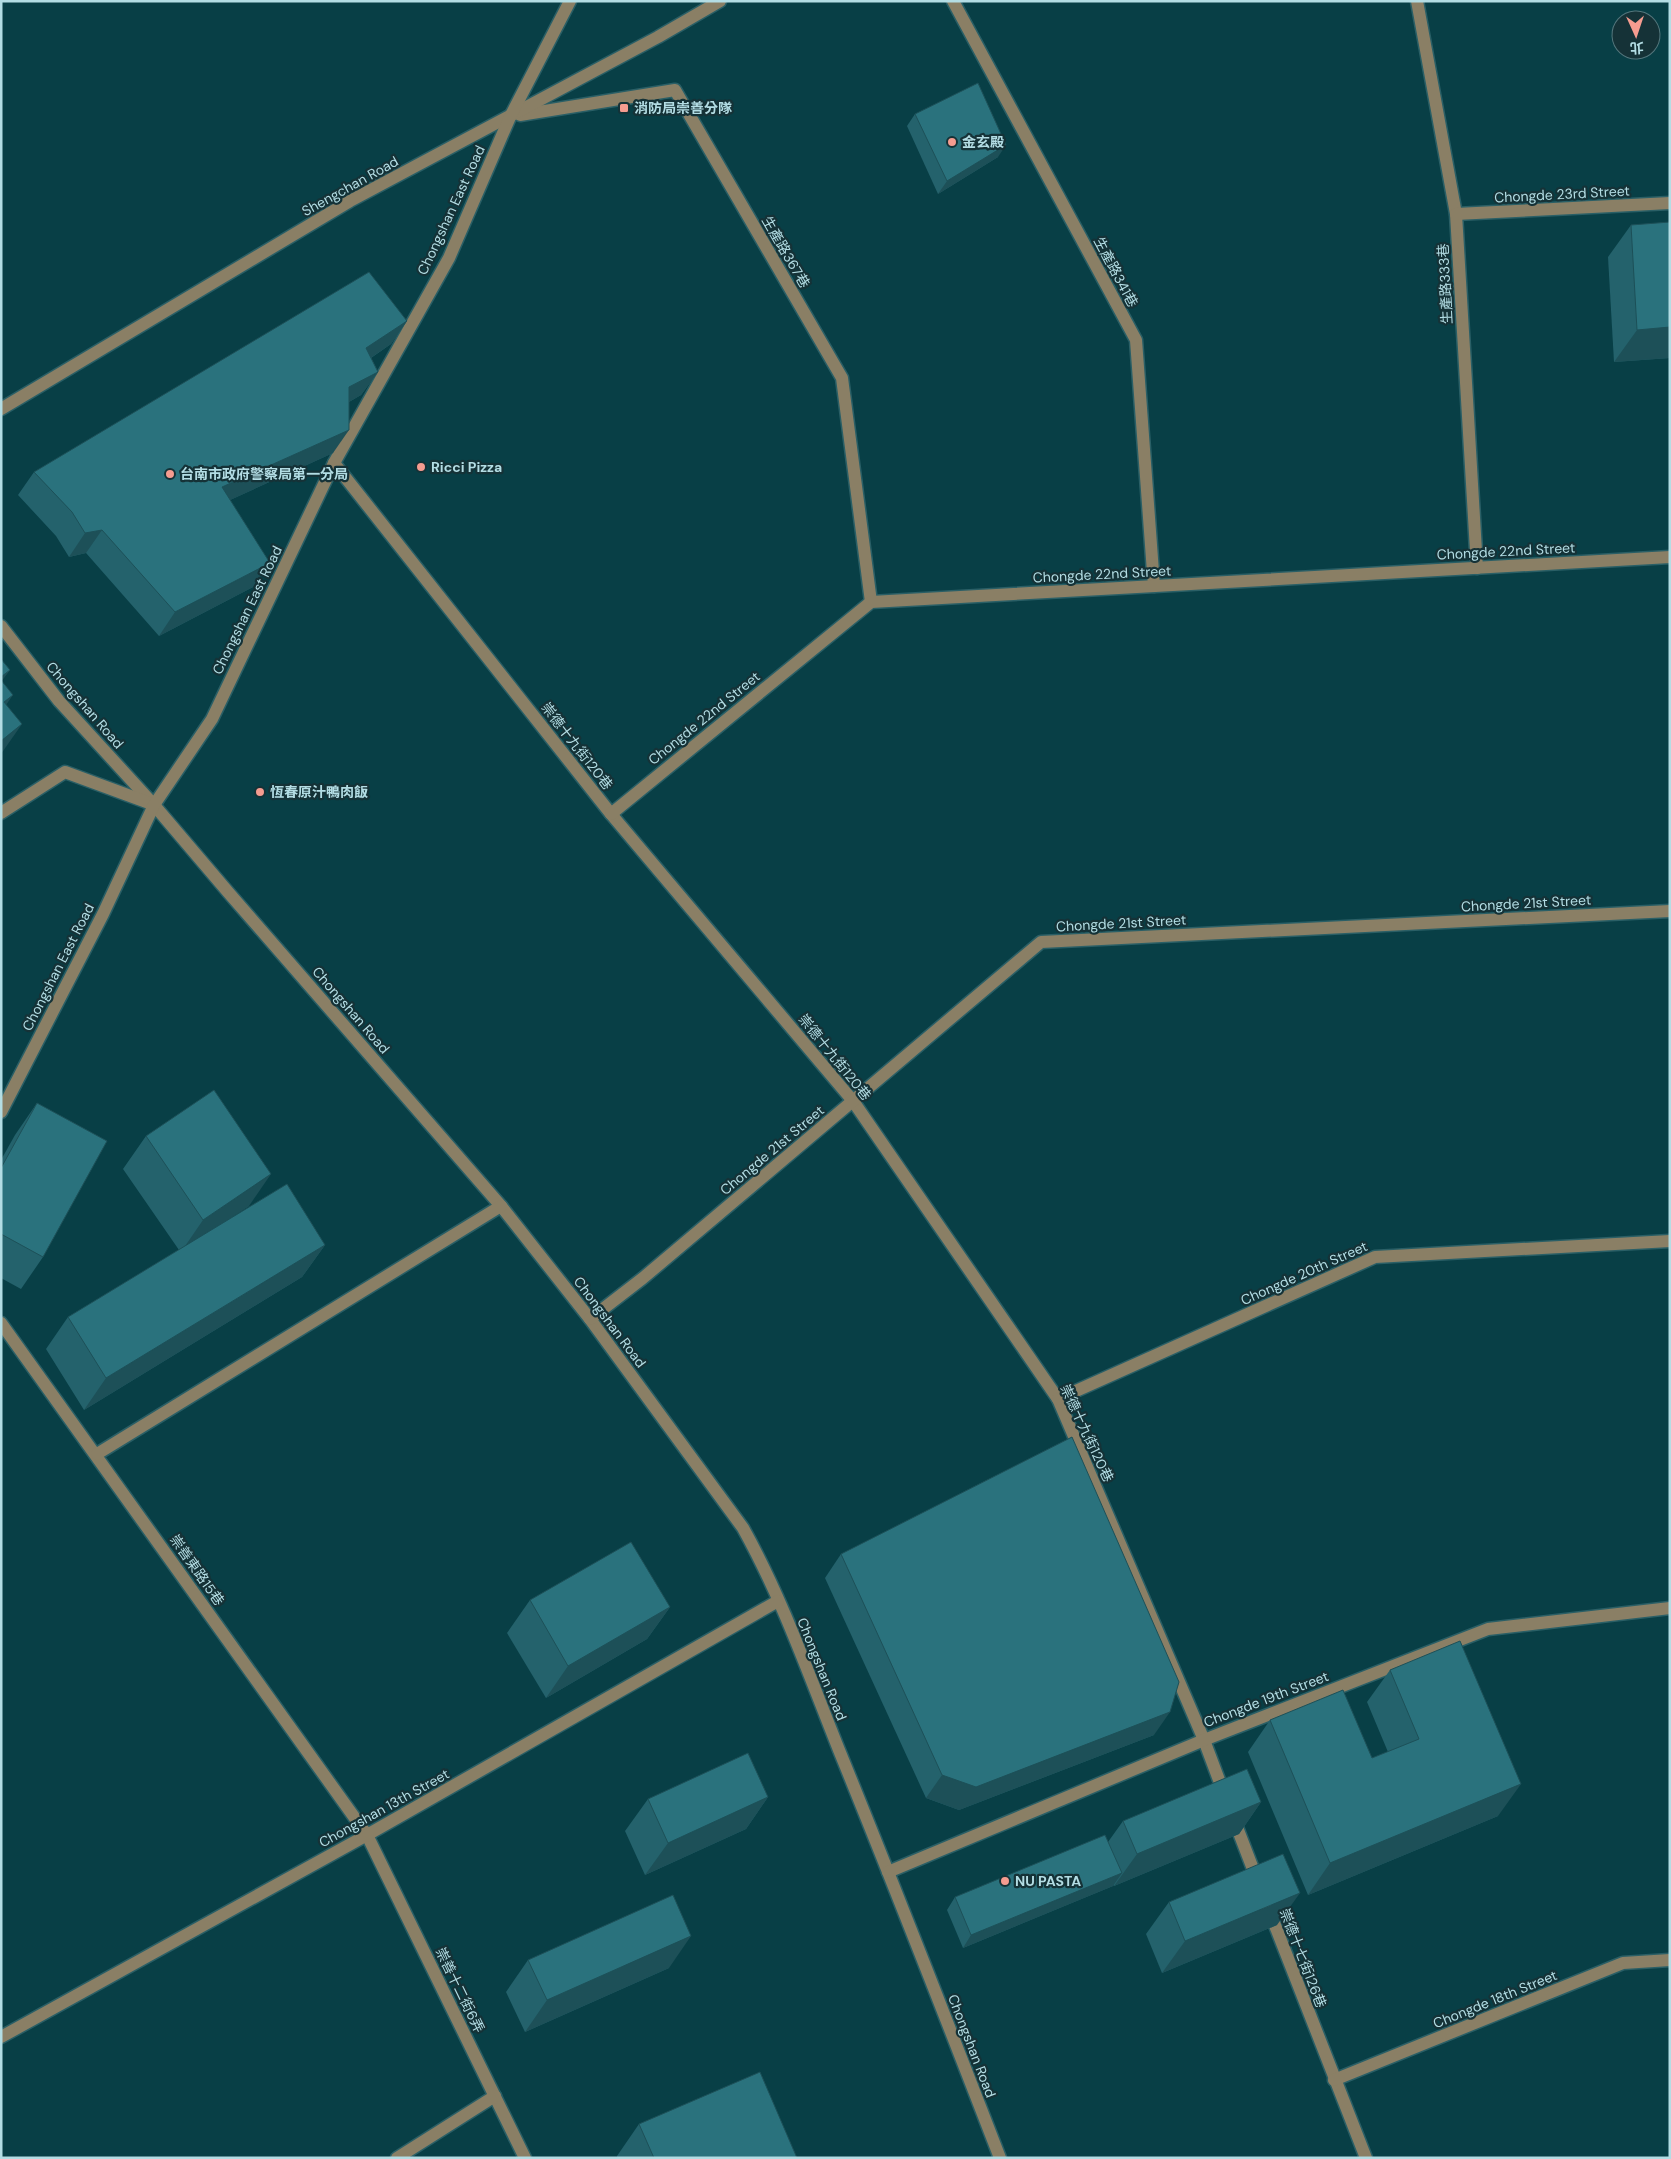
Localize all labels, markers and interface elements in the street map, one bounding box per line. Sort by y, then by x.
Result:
north arrow [1611,10,1661,60]
text: 北 [1629,39,1644,57]
place label: 消防局崇善分隊 [634,99,732,117]
marker: 消防局崇善分隊 [618,102,630,114]
place label: 金玄殿 [962,133,1004,151]
marker: 金玄殿 [946,136,958,148]
street label: Chongshan East Road [413,142,489,278]
street label: Shengchan Road [299,152,401,220]
street label: Chongde 23rd Street [1494,181,1630,207]
street label: 生產路367巷 [758,213,814,291]
street label: 生產路341巷 [1090,234,1142,310]
street label: 生產路333巷 [1434,243,1456,325]
place label: Ricci Pizza [431,458,502,476]
marker: Ricci Pizza [415,461,427,473]
place label: 台南市政府警察局第一分局 [180,465,348,483]
marker: 台南市政府警察局第一分局 [164,468,176,480]
street label: Chongde 22nd Street [1436,538,1576,564]
street label: Chongshan East Road [208,543,286,677]
street label: Chongde 22nd Street [1032,561,1172,587]
street label: Chongshan Road [42,658,128,752]
street label: Chongde 22nd Street [644,667,764,769]
street label: 崇德十九街120巷 [537,699,617,793]
place label: 恆春原汁鴨肉飯 [270,783,368,801]
marker: 恆春原汁鴨肉飯 [254,786,266,798]
street label: Chongde 21st Street [1460,891,1592,915]
street label: Chongshan East Road [18,900,98,1034]
street label: Chongde 21st Street [1055,911,1187,935]
street label: Chongshan Road [308,963,394,1057]
street label: 崇德十九街120巷 [795,1010,875,1104]
street label: Chongde 21st Street [716,1101,828,1199]
street label: Chongde 20th Street [1238,1237,1370,1309]
street label: Chongshan Road [570,1273,650,1371]
street label: 崇德十九街120巷 [1056,1381,1118,1485]
street label: 崇善東路15巷 [166,1531,228,1609]
street label: Chongshan Road [793,1615,851,1723]
street label: Chongde 19th Street [1201,1667,1331,1731]
street label: Chongshan 13th Street [316,1765,452,1851]
place label: NU PASTA [1015,1872,1081,1890]
marker: NU PASTA [999,1875,1011,1887]
street label: 崇德十七街126巷 [1276,1906,1330,2010]
street label: 崇善十二街6弄 [432,1944,488,2036]
street label: Chongde 18th Street [1430,1966,1560,2032]
street label: Chongshan Road [944,1992,1000,2100]

